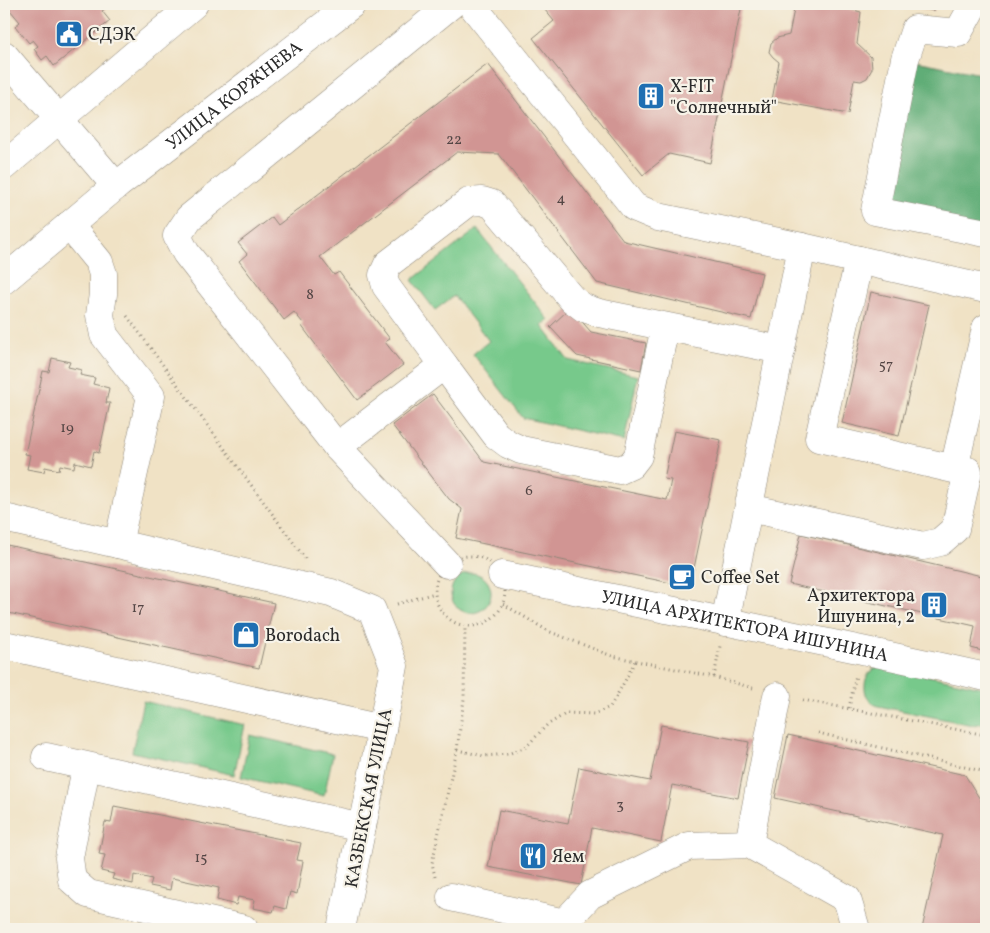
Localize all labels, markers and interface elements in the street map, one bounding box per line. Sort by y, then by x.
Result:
public building icon: СДЭК [54,19,84,49]
place label: СДЭК [88,23,136,48]
street label: УЛИЦА КОРЖНЕВА [161,36,308,157]
place label: X-FIT "Солнечный" [670,75,777,121]
building icon: X-FIT "Солнечный" [636,81,666,111]
house number: 22 [446,130,462,151]
house number: 4 [557,189,566,210]
house number: 8 [306,285,314,306]
house number: 57 [879,355,893,376]
house number: 19 [60,418,74,439]
house number: 6 [525,481,533,502]
cafe icon: Coffee Set [667,562,697,592]
place label: Coffee Set [701,566,780,591]
place label: Архитектора Ишунина, 2 [807,584,915,630]
street label: УЛИЦА АРХИТЕКТОРА ИШУНИНА [599,585,891,669]
building icon: Архитектора Ишунина, 2 [919,590,949,620]
house number: 17 [131,598,145,619]
shop icon: Borodach [231,620,261,650]
place label: Borodach [265,624,341,649]
street label: КАЗБЕКСКАЯ УЛИЦА [340,706,399,890]
house number: 3 [616,795,624,816]
restaurant icon: Яем [518,841,548,871]
place label: Яем [552,845,584,870]
house number: 15 [194,848,208,869]

